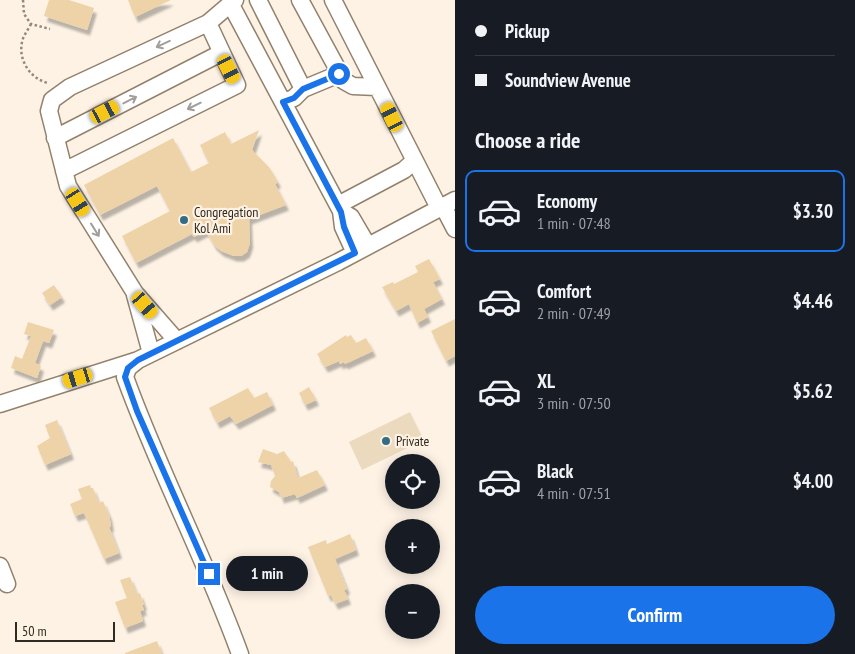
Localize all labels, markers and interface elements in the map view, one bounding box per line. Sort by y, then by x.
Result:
text: Pickup [505,19,550,43]
one-way arrow [156,39,171,49]
car [215,52,242,86]
route start [328,63,350,85]
text: Soundview Avenue [505,68,631,92]
one-way arrow [122,95,137,104]
car [88,99,121,125]
car [378,100,405,134]
one-way arrow [187,102,202,112]
text: Choose a ride [475,126,580,154]
car [63,185,92,219]
icon: car [477,189,522,234]
text: Economy [537,189,597,213]
text: $3.30 [793,199,833,223]
place label: Congregation Kol Ami [194,203,259,237]
text: 1 min · 07:48 [537,213,611,233]
marker: Congregation Kol Ami [178,214,190,226]
one-way arrow [90,222,100,236]
icon: car [477,279,522,324]
text: Comfort [537,279,591,303]
car [129,289,160,321]
text: $4.46 [793,289,833,313]
text: 2 min · 07:49 [537,303,611,323]
car [61,366,94,390]
icon: car [477,369,522,414]
text: XL [537,369,555,393]
text: $5.62 [793,379,833,403]
text: 3 min · 07:50 [537,393,611,413]
place label: Private [396,432,430,450]
marker: Private [380,435,392,447]
map controls [385,454,440,639]
button: locate [385,454,440,509]
icon: car [477,459,522,504]
text: Black [537,459,573,483]
text: $4.00 [793,469,833,493]
text: 4 min · 07:51 [537,483,611,503]
button: + [385,519,440,574]
callout: 1 min [226,556,309,592]
route end [198,563,220,585]
text: 1 min [251,563,283,583]
button: − [385,584,440,639]
button: Confirm [475,586,835,644]
scale bar [15,619,115,642]
text: 50 m [22,622,47,640]

